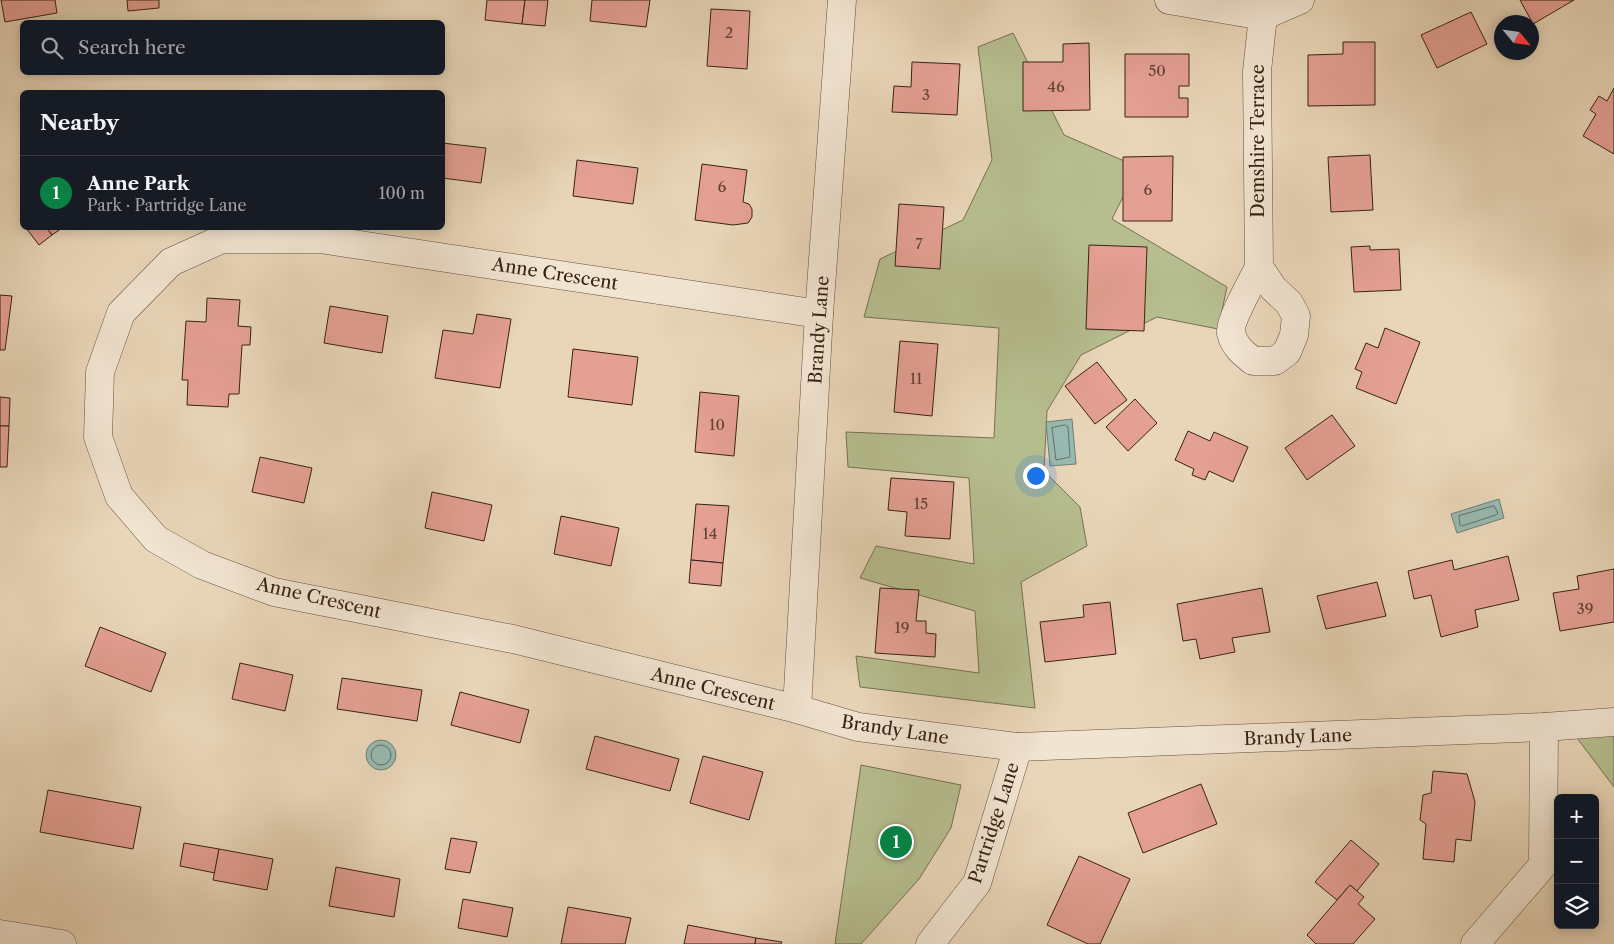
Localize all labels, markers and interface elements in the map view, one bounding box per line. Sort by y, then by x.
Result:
north arrow [1494,15,1539,60]
search box [20,20,445,75]
house number: 2 [725,23,733,42]
icon: search [38,34,66,62]
text: Search here [78,36,186,59]
house number: 50 [1148,61,1166,80]
street label: Demshire Terrace [1247,64,1269,218]
house number: 46 [1047,77,1065,96]
house number: 3 [922,85,930,104]
text: Nearby [40,110,119,135]
text: Anne Park [87,172,189,195]
house number: 6 [718,177,727,196]
house number: 6 [1144,180,1153,199]
text: 1 [52,183,60,203]
text: 100 m [379,183,425,203]
text: Park · Partridge Lane [87,195,246,215]
house number: 7 [915,234,923,253]
street label: Anne Crescent [490,253,620,295]
street label: Brandy Lane [804,275,834,385]
house number: 11 [910,369,923,388]
house number: 10 [709,415,725,434]
your location [1023,463,1049,489]
house number: 15 [914,494,928,513]
house number: 14 [703,524,717,543]
street label: Anne Crescent [254,573,384,623]
house number: 39 [1576,599,1594,618]
house number: 19 [894,618,910,637]
street label: Anne Crescent [648,663,778,715]
street label: Brandy Lane [840,711,950,749]
street label: Brandy Lane [1243,724,1353,750]
street label: Partridge Lane [964,760,1024,886]
map controls [1554,794,1599,929]
button: + [1554,794,1599,839]
pin: 1 [880,823,912,861]
button: − [1554,839,1599,884]
button: layers [1554,884,1599,929]

